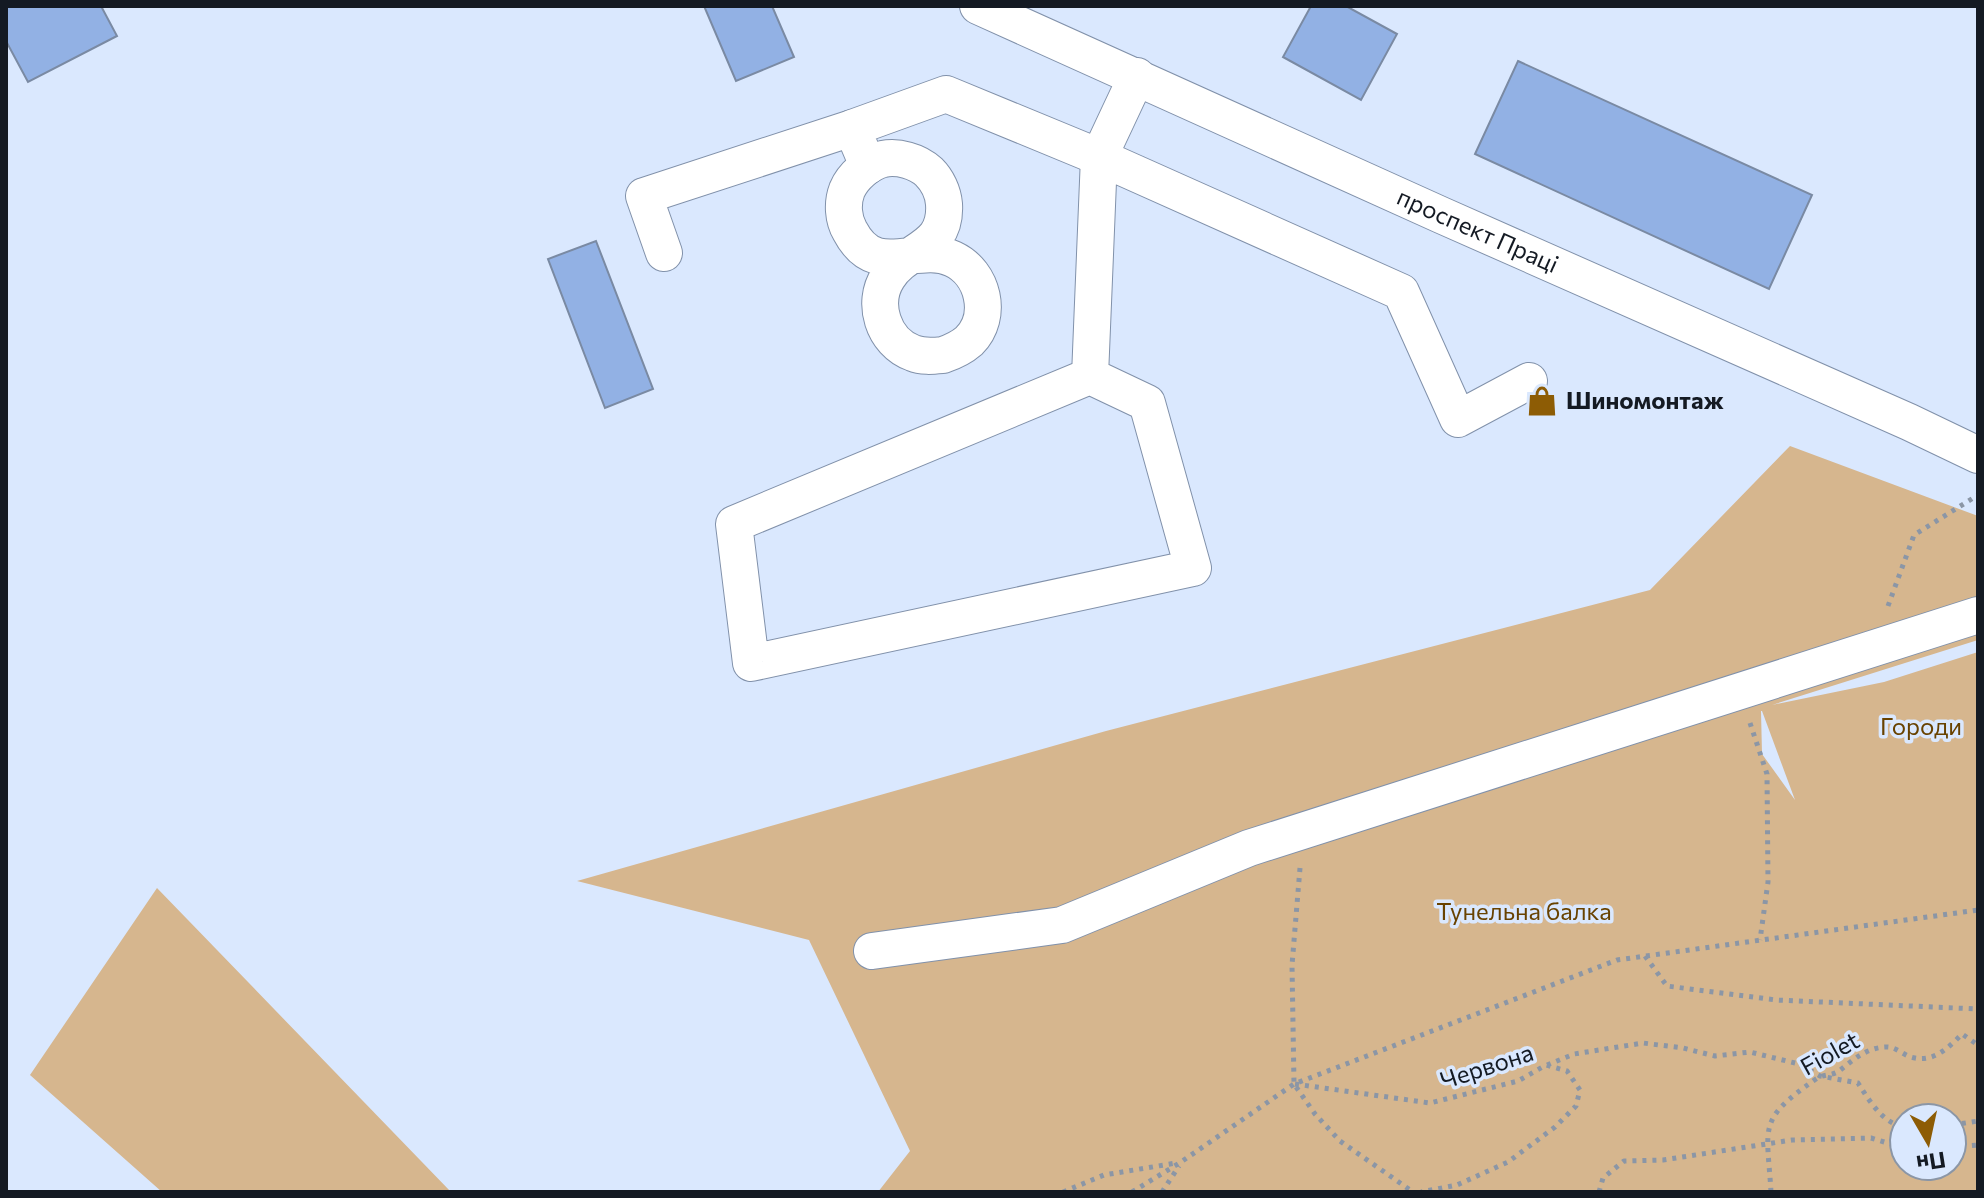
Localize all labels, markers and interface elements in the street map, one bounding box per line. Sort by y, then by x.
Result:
street label: проспект Праці [1393,181,1563,278]
shop icon: Шиномонтаж [1525,384,1559,418]
place label: Шиномонтаж [1566,385,1724,414]
park label: Городи [1880,711,1962,740]
park label: Тунельна балка [1436,896,1612,925]
street label: Fiolet [1795,1025,1864,1081]
street label: Червона [1436,1037,1537,1094]
north arrow [1888,1102,1968,1182]
text: Пн [1915,1147,1948,1178]

